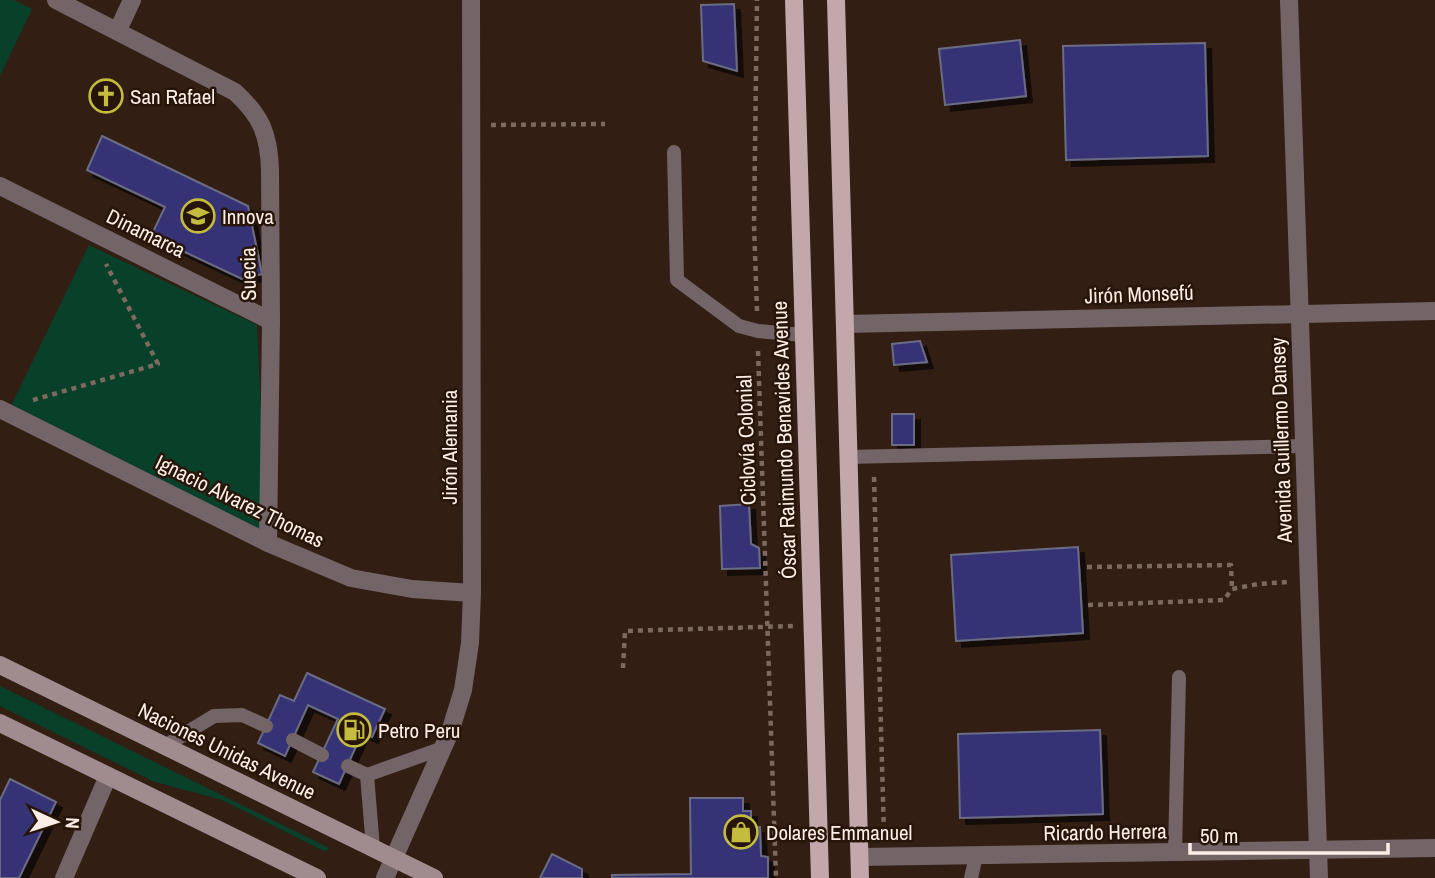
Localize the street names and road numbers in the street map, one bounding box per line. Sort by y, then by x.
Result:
street label: Dinamarca [102,202,191,265]
street label: Suecia [233,247,263,301]
street label: Jirón Monsefú [1084,278,1194,310]
street label: Óscar Raimundo Benavides Avenue [765,300,803,580]
street label: Avenida Guillermo Dansey [1263,336,1299,544]
street label: Ciclovía Colonial [729,374,763,506]
street label: Jirón Alemania [435,389,464,504]
street label: Ignacio Alvarez Thomas [151,448,329,554]
street label: Naciones Unidas Avenue [133,695,321,807]
street label: Ricardo Herrera [1043,816,1167,848]

